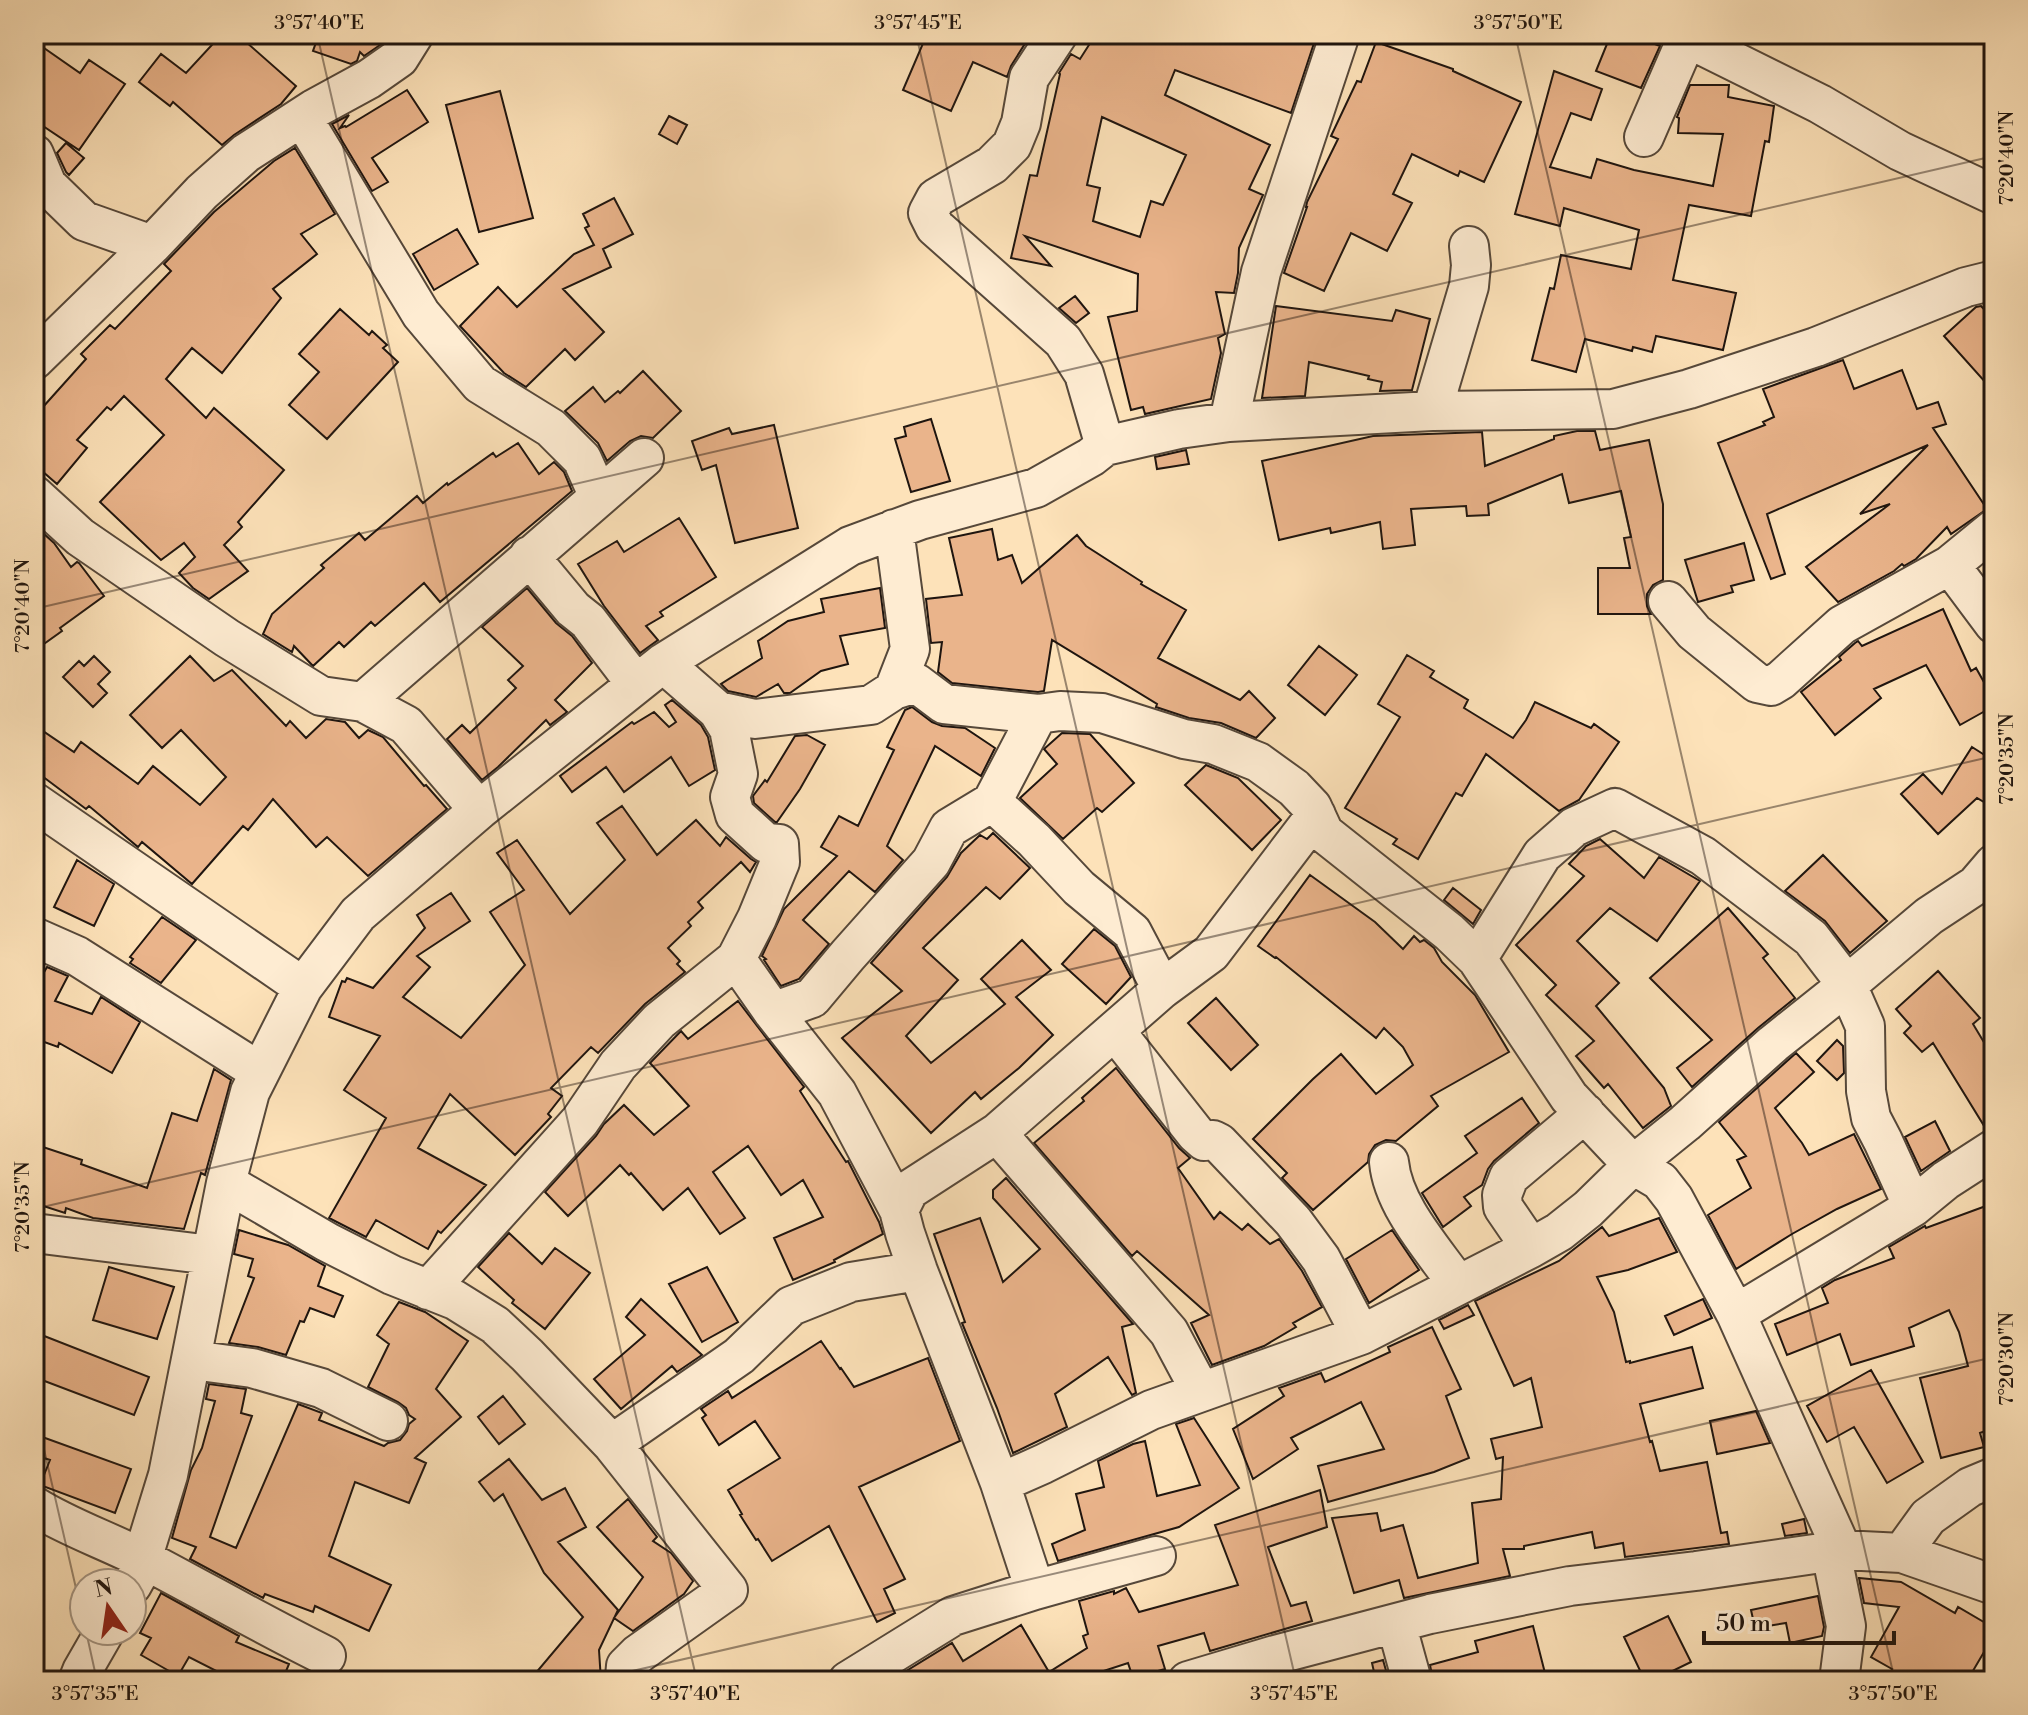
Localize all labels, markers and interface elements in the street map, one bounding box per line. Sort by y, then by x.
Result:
text: 3°57'40"E [274,11,364,36]
text: 3°57'45"E [874,11,962,36]
text: 3°57'50"E [1473,11,1563,36]
text: 7°20'40"N [1995,111,2020,205]
text: 7°20'40"N [11,559,36,653]
text: 7°20'35"N [1995,713,2020,805]
text: 7°20'35"N [11,1161,36,1253]
text: 7°20'30"N [1995,1312,2020,1406]
north arrow [68,1567,148,1647]
text: N [92,1574,116,1604]
scale bar [1704,1595,1894,1645]
text: 50 m [1716,1609,1771,1639]
text: 3°57'35"E [52,1682,138,1707]
text: 3°57'40"E [650,1682,740,1707]
text: 3°57'45"E [1250,1682,1338,1707]
text: 3°57'50"E [1848,1682,1938,1707]

